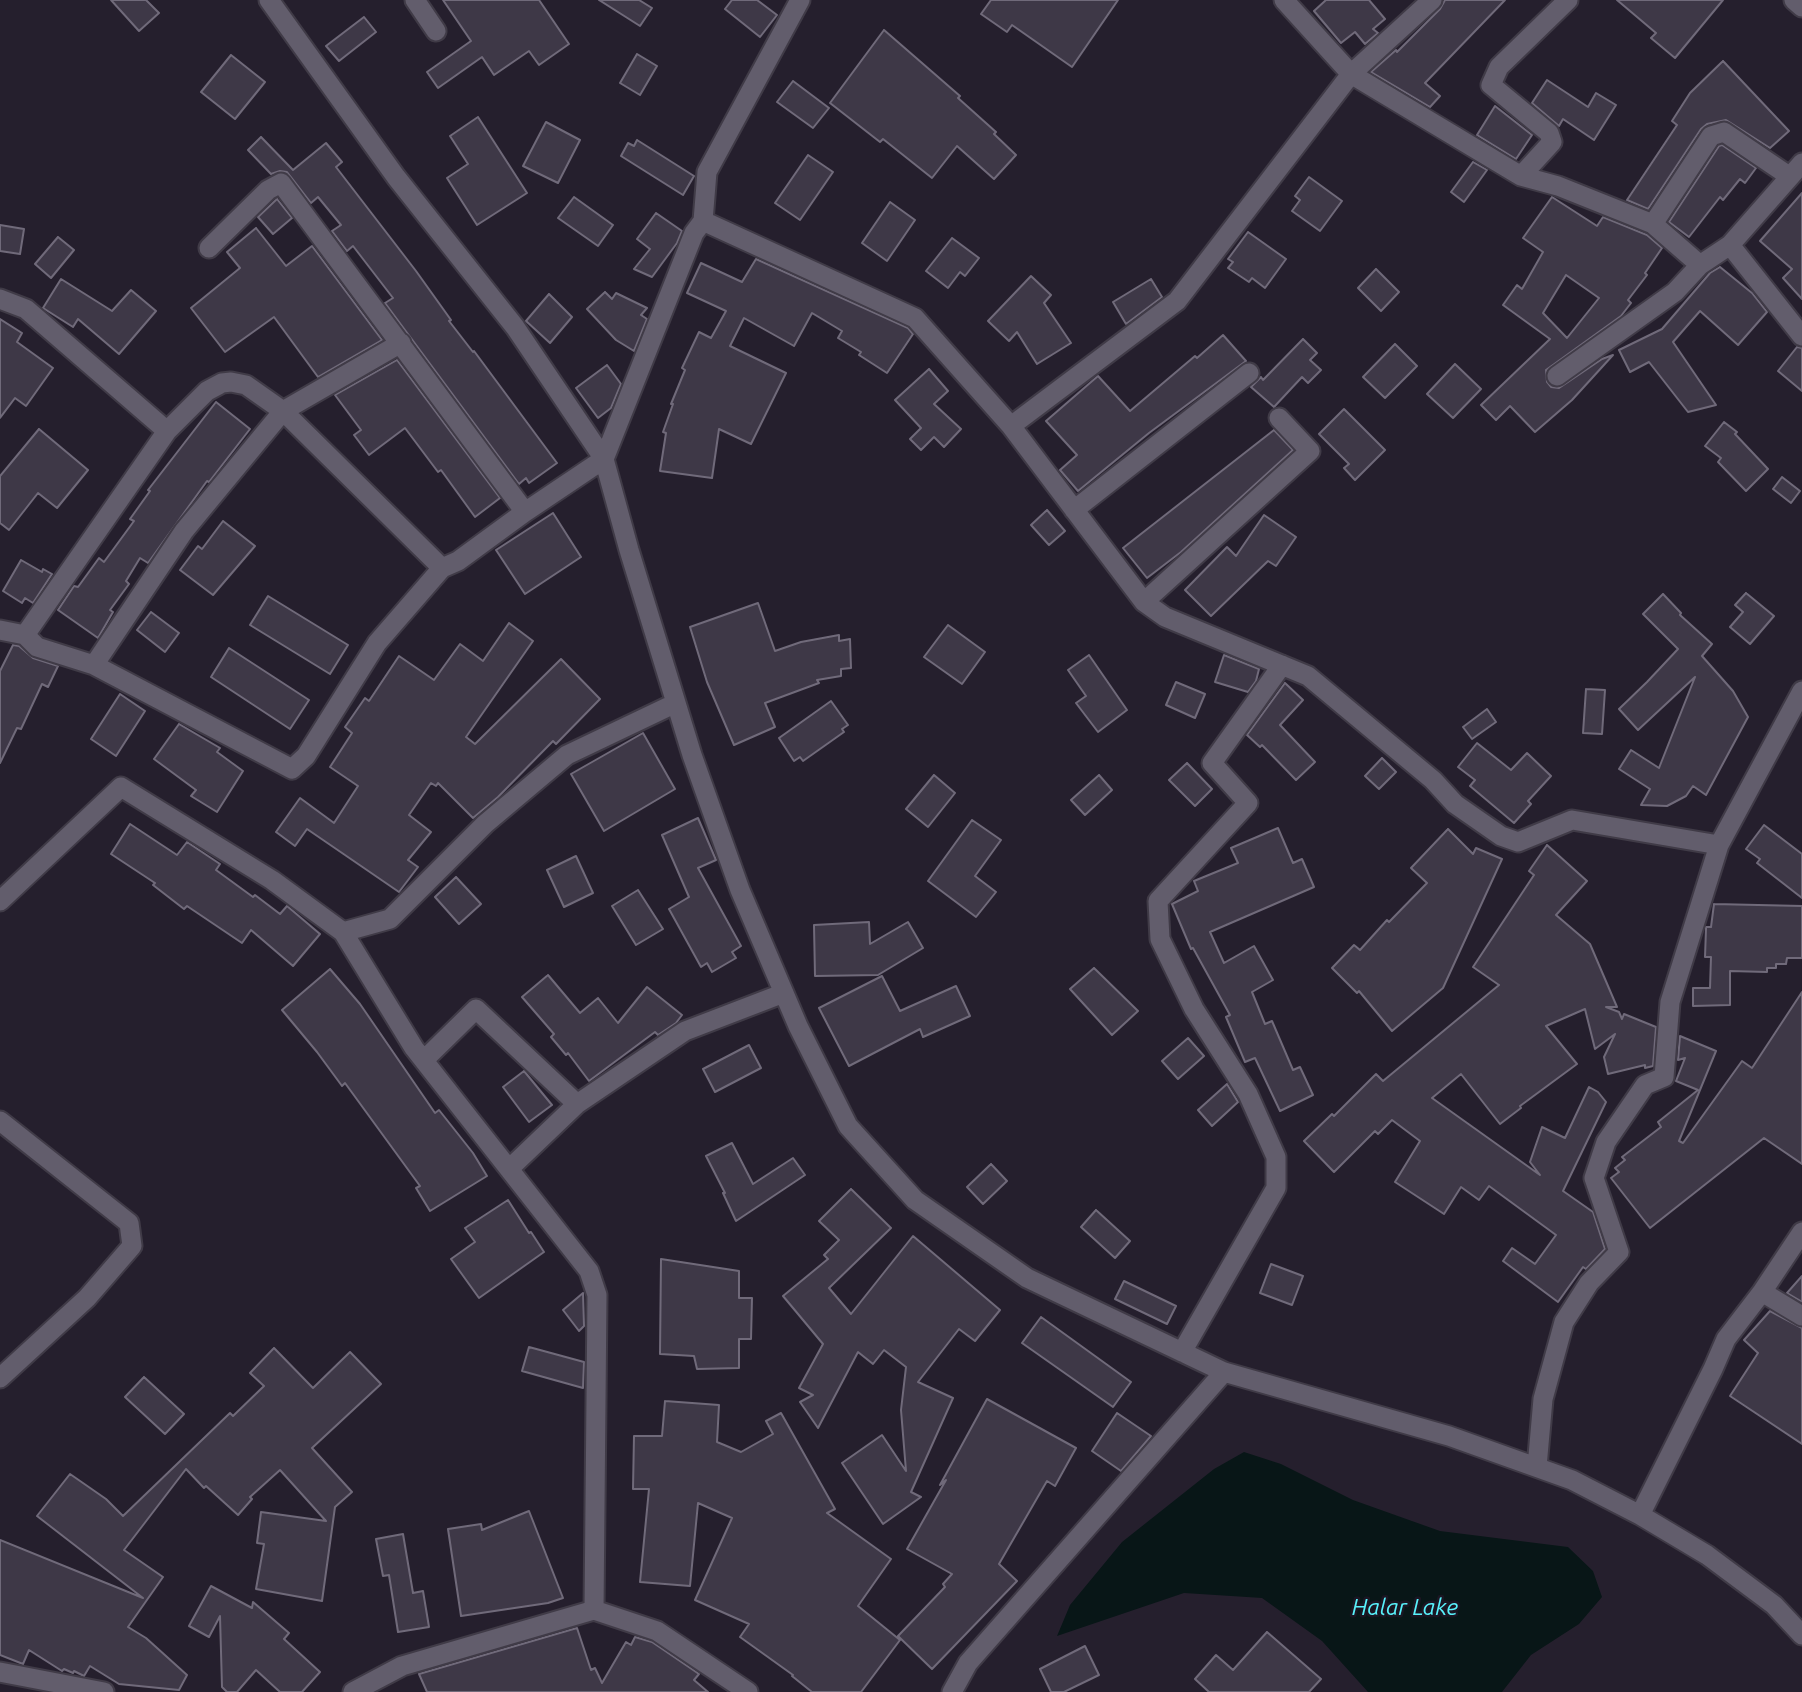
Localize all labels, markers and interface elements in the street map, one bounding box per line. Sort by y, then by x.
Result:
water label: Halar Lake [1352,1593,1458,1621]

